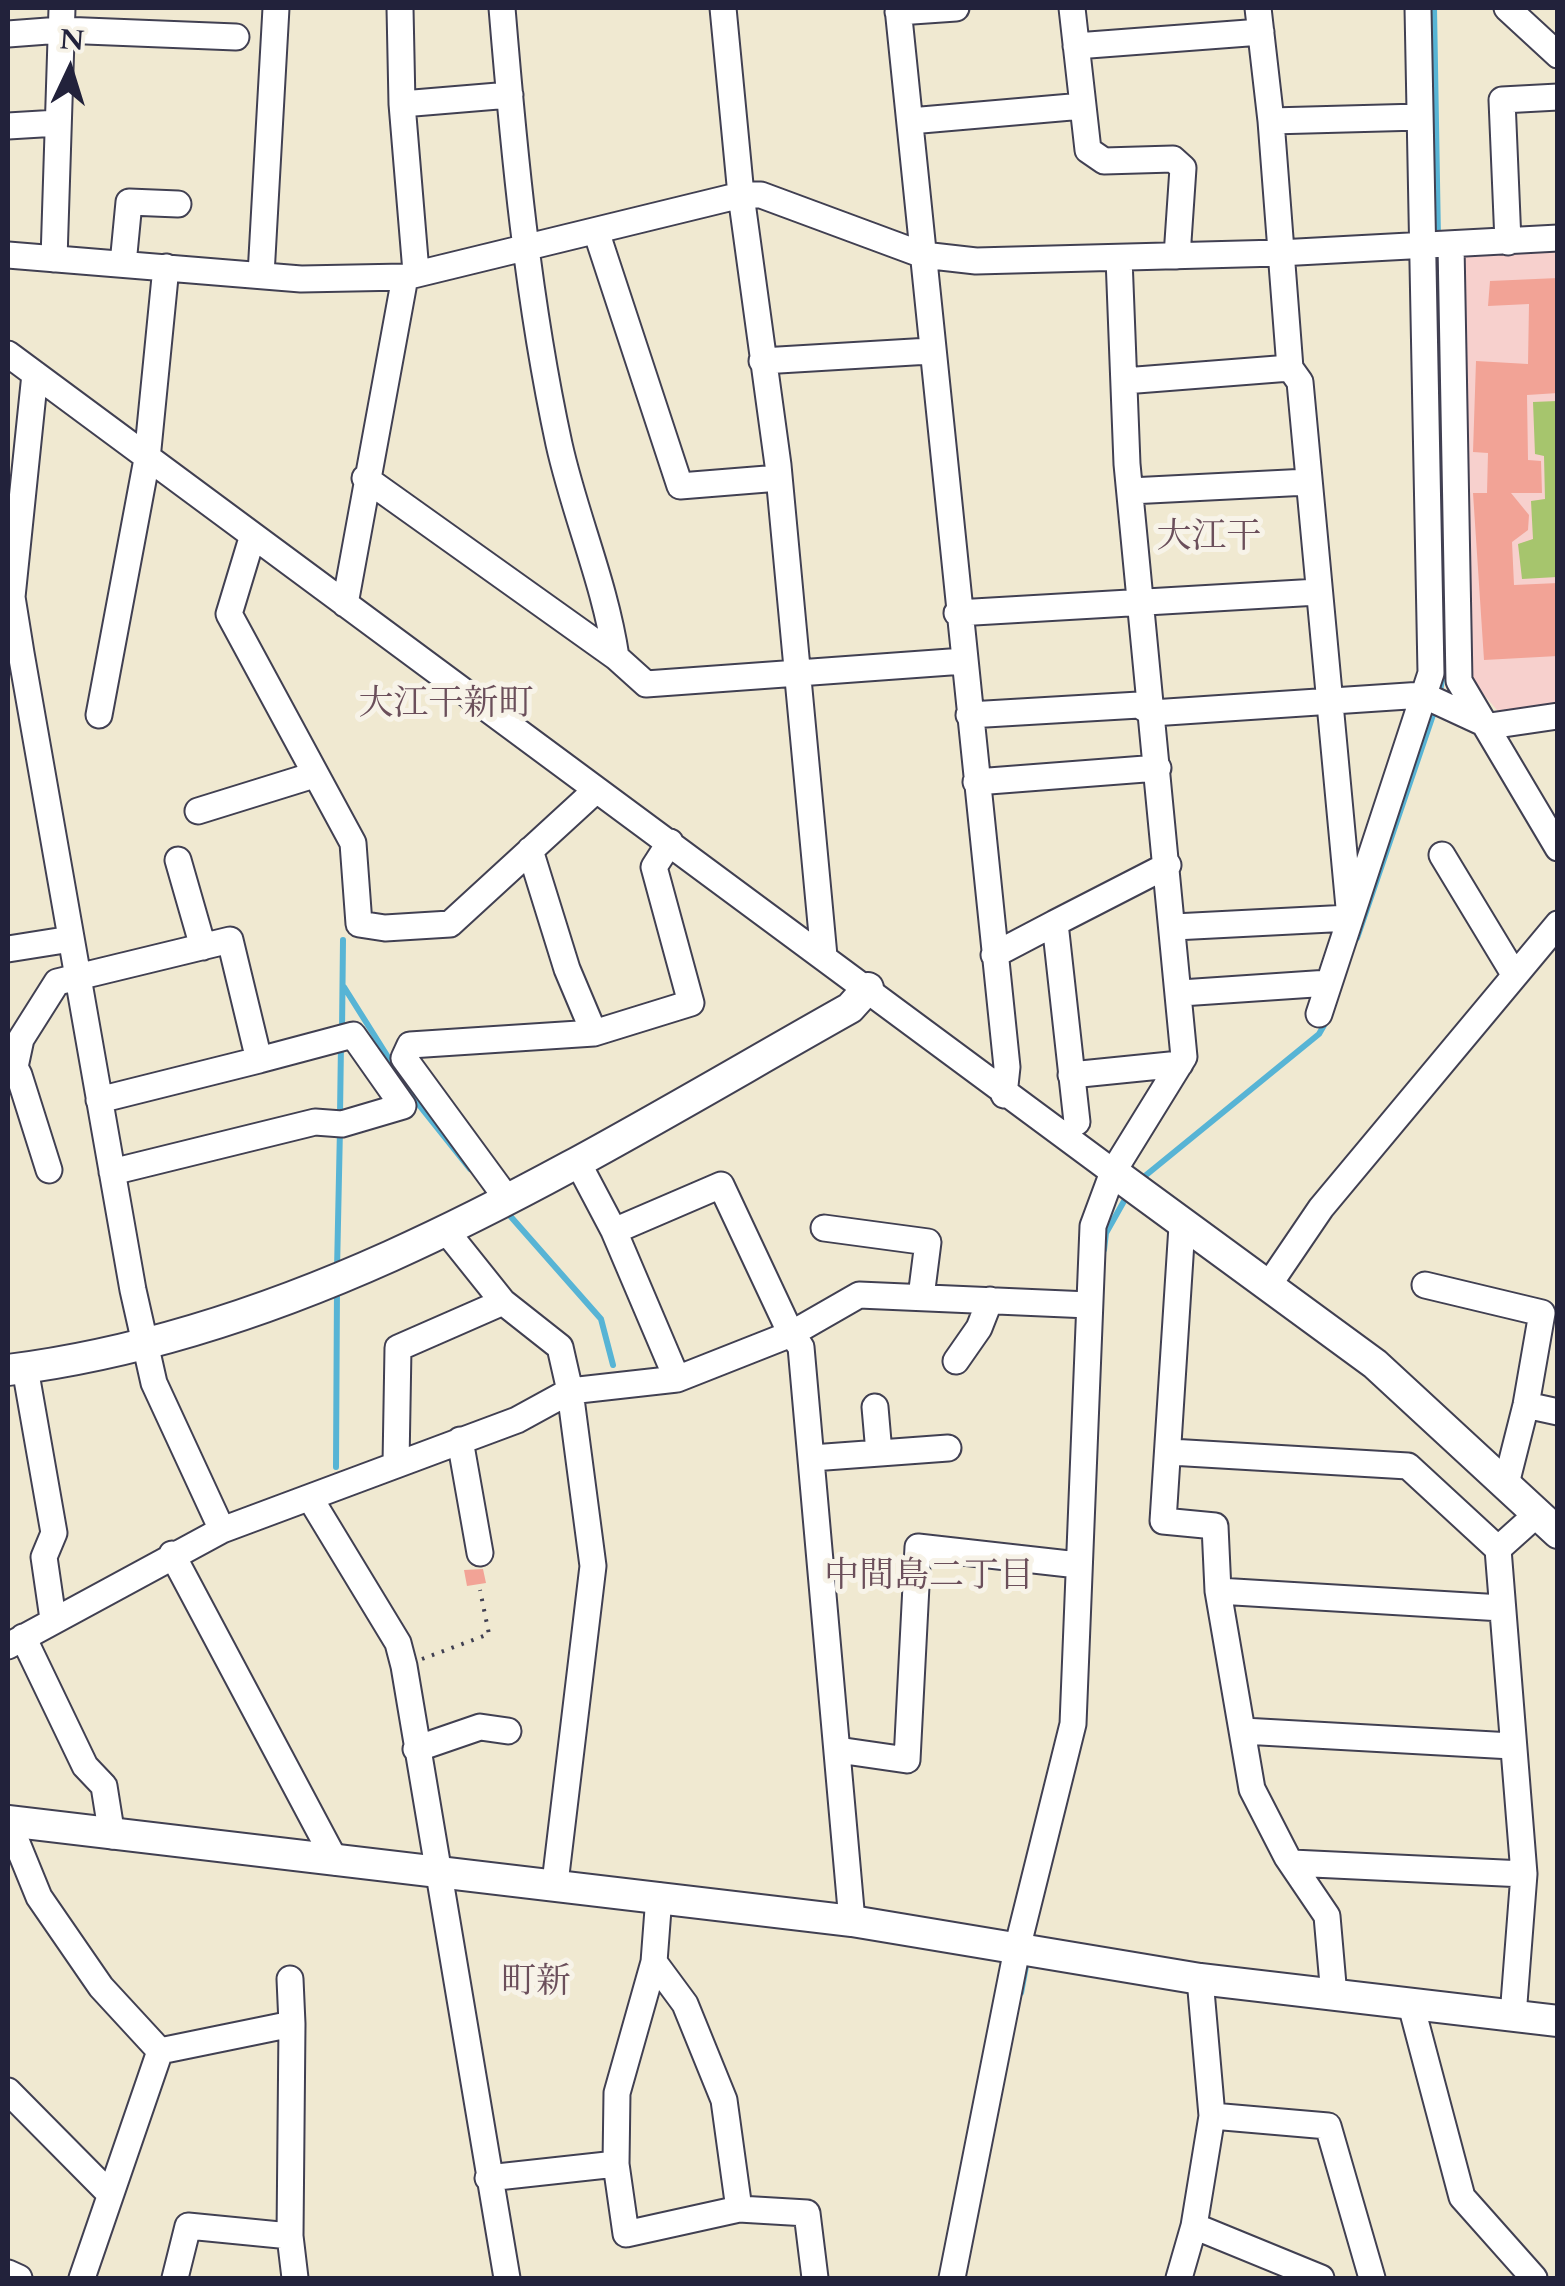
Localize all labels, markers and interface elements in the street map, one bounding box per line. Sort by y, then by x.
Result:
north arrow [20,20,120,120]
text: N [59,20,86,60]
district label: 大江干 [1157,518,1261,560]
district label: 大江干新町 [359,685,533,727]
district label: 中間島二丁目 [824,1557,1034,1599]
district label: 町新 [501,1963,571,2005]

